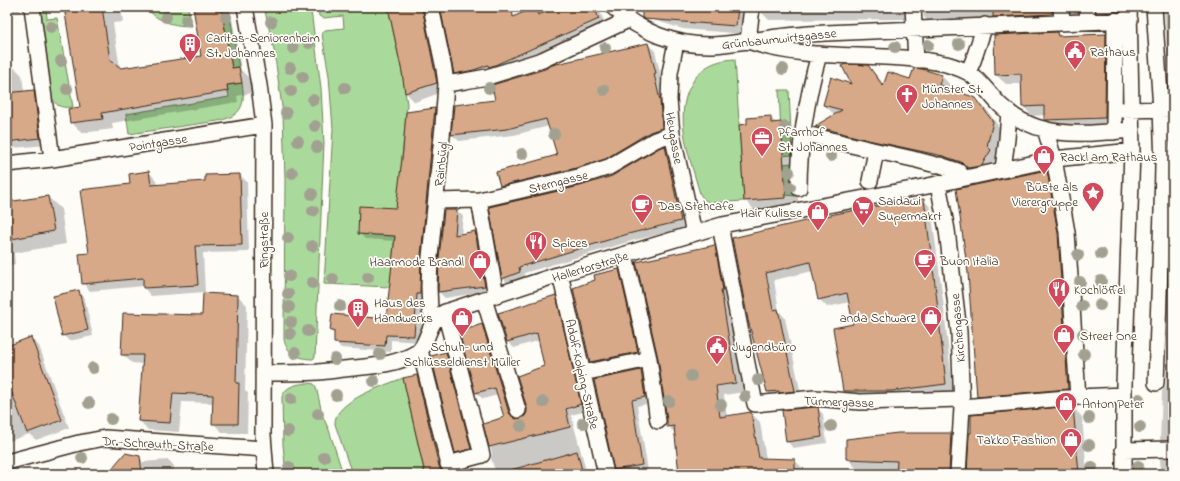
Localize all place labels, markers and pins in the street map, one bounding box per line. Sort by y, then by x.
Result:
place label: Caritas-Seniorenheim St. Johannes [206,29,320,63]
building icon: Caritas-Seniorenheim St. Johannes [177,31,203,64]
public building icon: Rathaus [1062,38,1088,71]
place label: Rathaus [1090,43,1136,62]
place label: Münster St. Johannes [922,80,984,114]
church icon: Münster St. Johannes [894,82,920,115]
place label: Pfarrhof St. Johannes [778,123,848,157]
office icon: Pfarrhof St. Johannes [749,125,775,158]
shop icon: Rackl am Rathaus [1031,143,1057,176]
place label: Rackl am Rathaus [1060,148,1158,167]
place label: Büste als Vierergruppe [1011,178,1078,213]
place icon: Büste als Vierergruppe [1080,180,1106,213]
cafe icon: Das Stehcafe [629,192,655,225]
place label: Saidawi Supermakrt [878,192,943,226]
supermarket icon: Saidawi Supermakrt [850,194,876,227]
place label: Das Stehcafe [657,197,734,216]
shop icon: Hair Kulisse [805,199,831,232]
place label: Hair Kulisse [741,204,802,223]
restaurant icon: Spices [523,229,549,262]
place label: Spices [552,234,588,253]
cafe icon: Buon Italia [912,247,938,280]
shop icon: Haarmode Brandl [467,248,493,281]
place label: Buon Italia [939,252,999,271]
place label: Haarmode Brandl [369,253,464,272]
restaurant icon: Kochlöffel [1046,276,1072,309]
place label: Kochlöffel [1074,281,1125,300]
place label: Haus des Handwerks [374,294,433,328]
building icon: Haus des Handwerks [345,296,371,329]
shop icon: anda Schwarz [918,304,944,337]
shop icon: Schuh- und Schlüsseldienst Müller [449,305,475,338]
place label: anda Schwarz [840,309,917,328]
shop icon: Street One [1051,322,1077,355]
place label: Street One [1080,327,1137,346]
public building icon: Jugendbüro [704,333,730,366]
place label: Schuh- und Schlüsseldienst Müller [404,338,521,372]
place label: Jugendbüro [732,338,796,358]
shop icon: Anton Peter [1053,390,1079,423]
place label: Anton Peter [1082,395,1145,414]
shop icon: Takko Fashion [1058,426,1084,459]
place label: Takko Fashion [976,431,1056,450]

